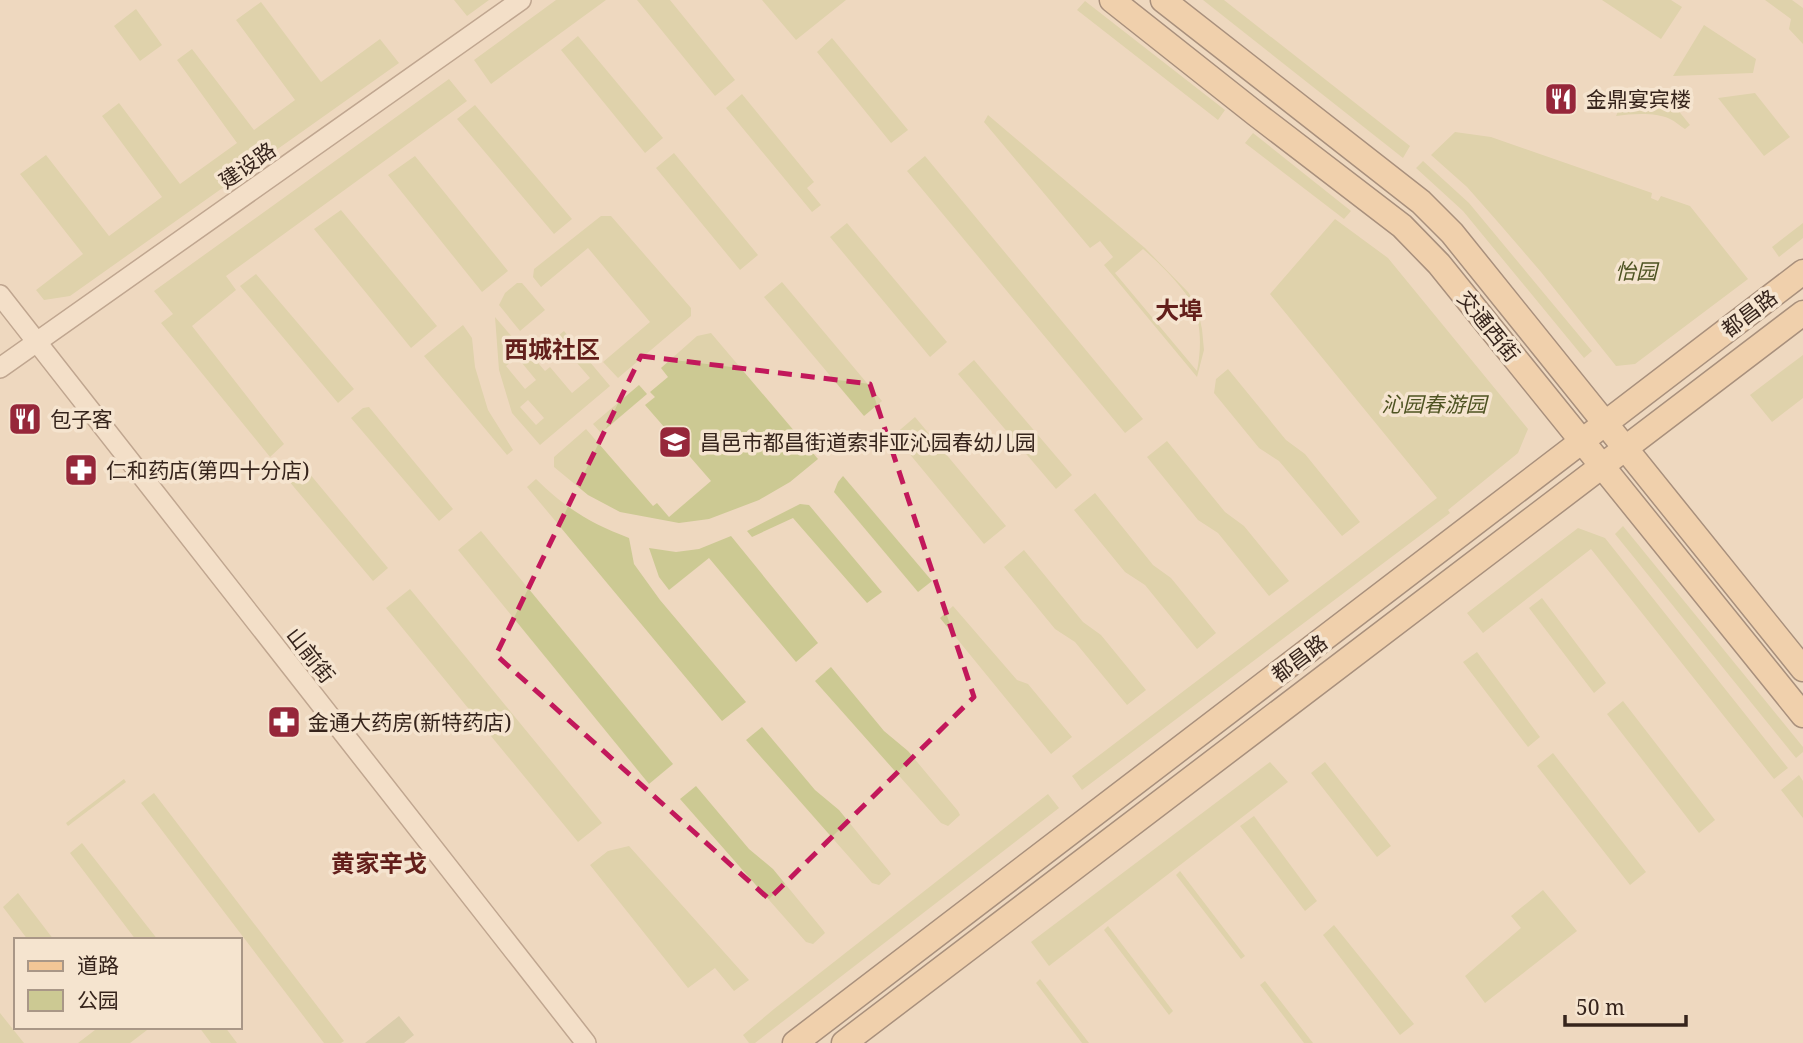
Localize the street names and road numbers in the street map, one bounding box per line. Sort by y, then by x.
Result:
street label: 建设路 [213,135,281,195]
street label: 都昌路 [1715,283,1783,343]
street label: 交通西街 [1452,285,1526,367]
street label: 山前街 [281,622,341,688]
street label: 都昌路 [1265,628,1333,688]

